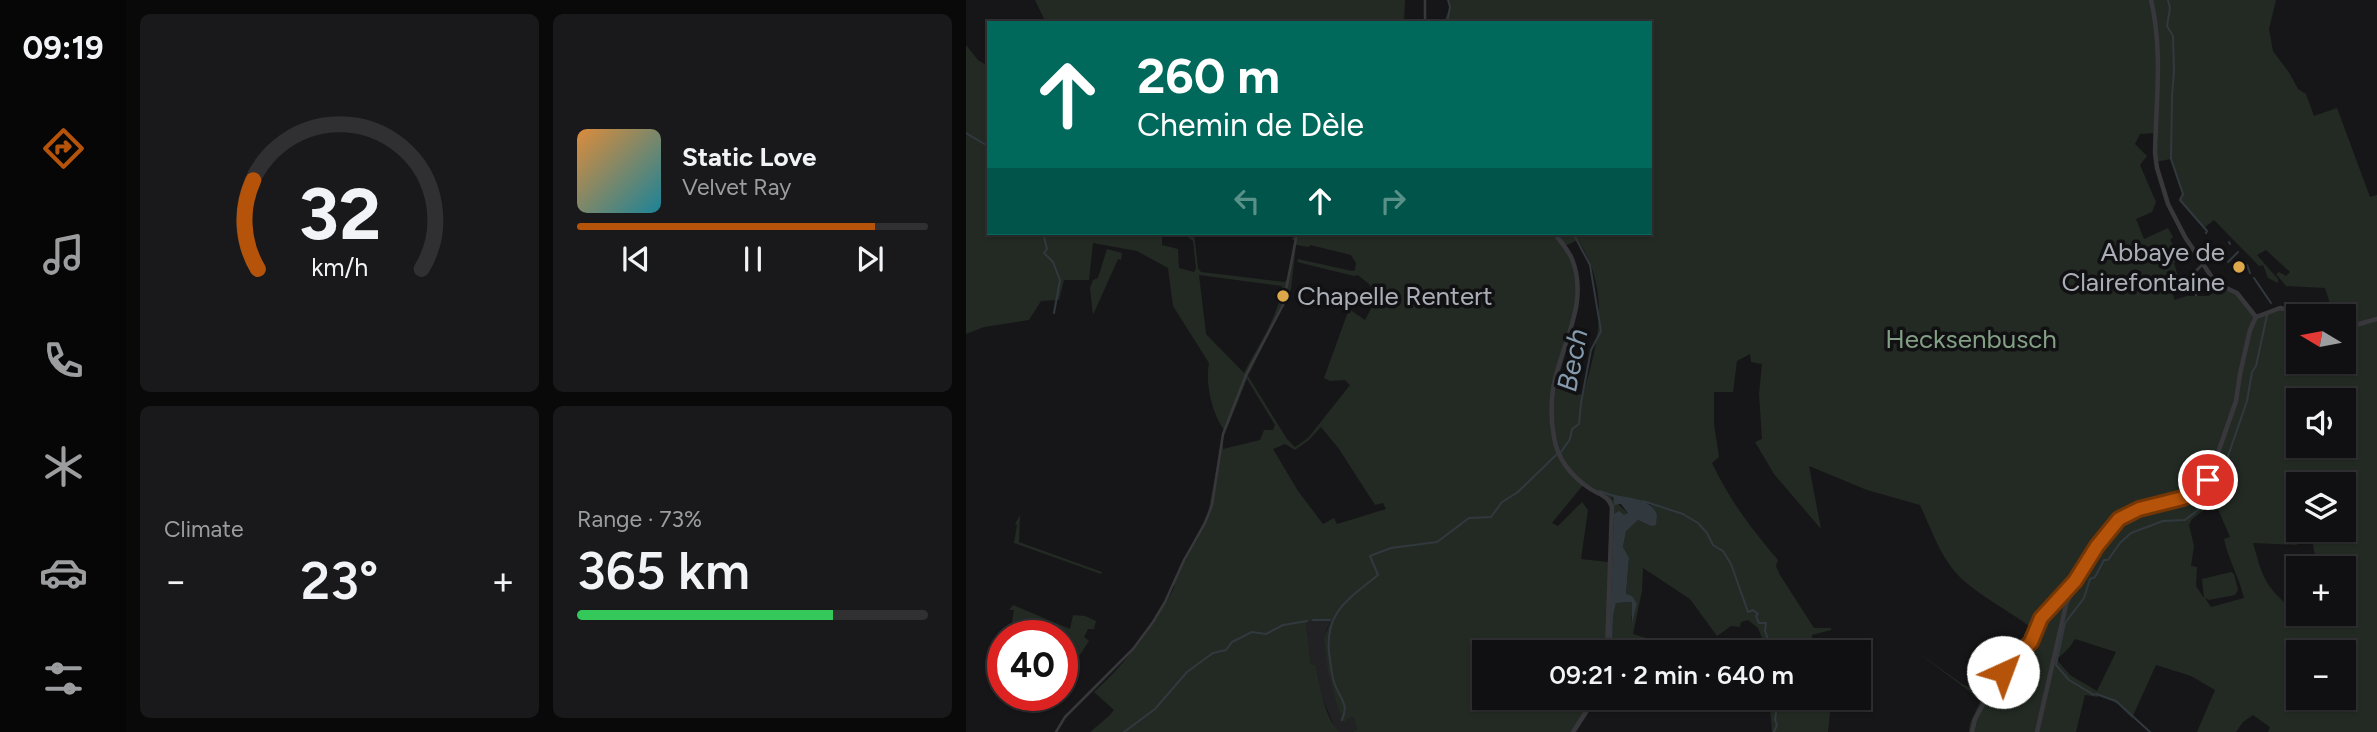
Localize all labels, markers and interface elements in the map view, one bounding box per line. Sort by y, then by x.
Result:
text: 09:19 [23,29,104,67]
text: 260 m [1137,46,1280,105]
icon: ahead [1022,49,1113,140]
text: Chemin de Dèle [1137,106,1364,144]
icon: directions [39,124,88,173]
text: Static Love [682,141,816,173]
text: 32 [298,171,381,258]
text: Velvet Ray [682,173,791,201]
icon: left [1228,182,1266,220]
icon: ahead [1301,182,1339,220]
icon: right [1374,182,1412,220]
icon: music [39,230,88,279]
place label: Abbaye de Clairefontaine [2061,236,2225,298]
icon: previous [617,240,655,278]
icon: pause [734,240,772,278]
icon: next [851,240,889,278]
text: km/h [311,252,368,282]
marker: Abbaye de Clairefontaine [2231,259,2247,275]
place label: Chapelle Rentert [1297,280,1493,312]
marker: Chapelle Rentert [1275,288,1291,304]
north arrow [2286,304,2356,374]
map controls [2286,304,2356,710]
park label: Hecksenbusch [1885,323,2057,355]
water label: Bech [1549,326,1595,394]
icon: phone [39,336,88,385]
button: sound [2286,388,2356,458]
icon: climate [39,442,88,491]
pin [2178,450,2238,510]
icon: arrive [2189,461,2227,499]
button: layers [2286,472,2356,542]
text: Range · 73% [577,505,702,533]
text: Climate [164,515,243,543]
text: 365 km [577,540,750,602]
icon: car [39,548,88,597]
text: 23° [301,550,378,612]
button: + [2286,556,2356,626]
text: − [164,558,188,604]
text: + [491,558,515,604]
speed limit sign: 40 [987,620,1078,711]
position arrow [1966,635,2040,709]
button: − [2286,640,2356,710]
icon: filters [39,654,88,703]
text: 09:21 · 2 min · 640 m [1549,659,1794,691]

